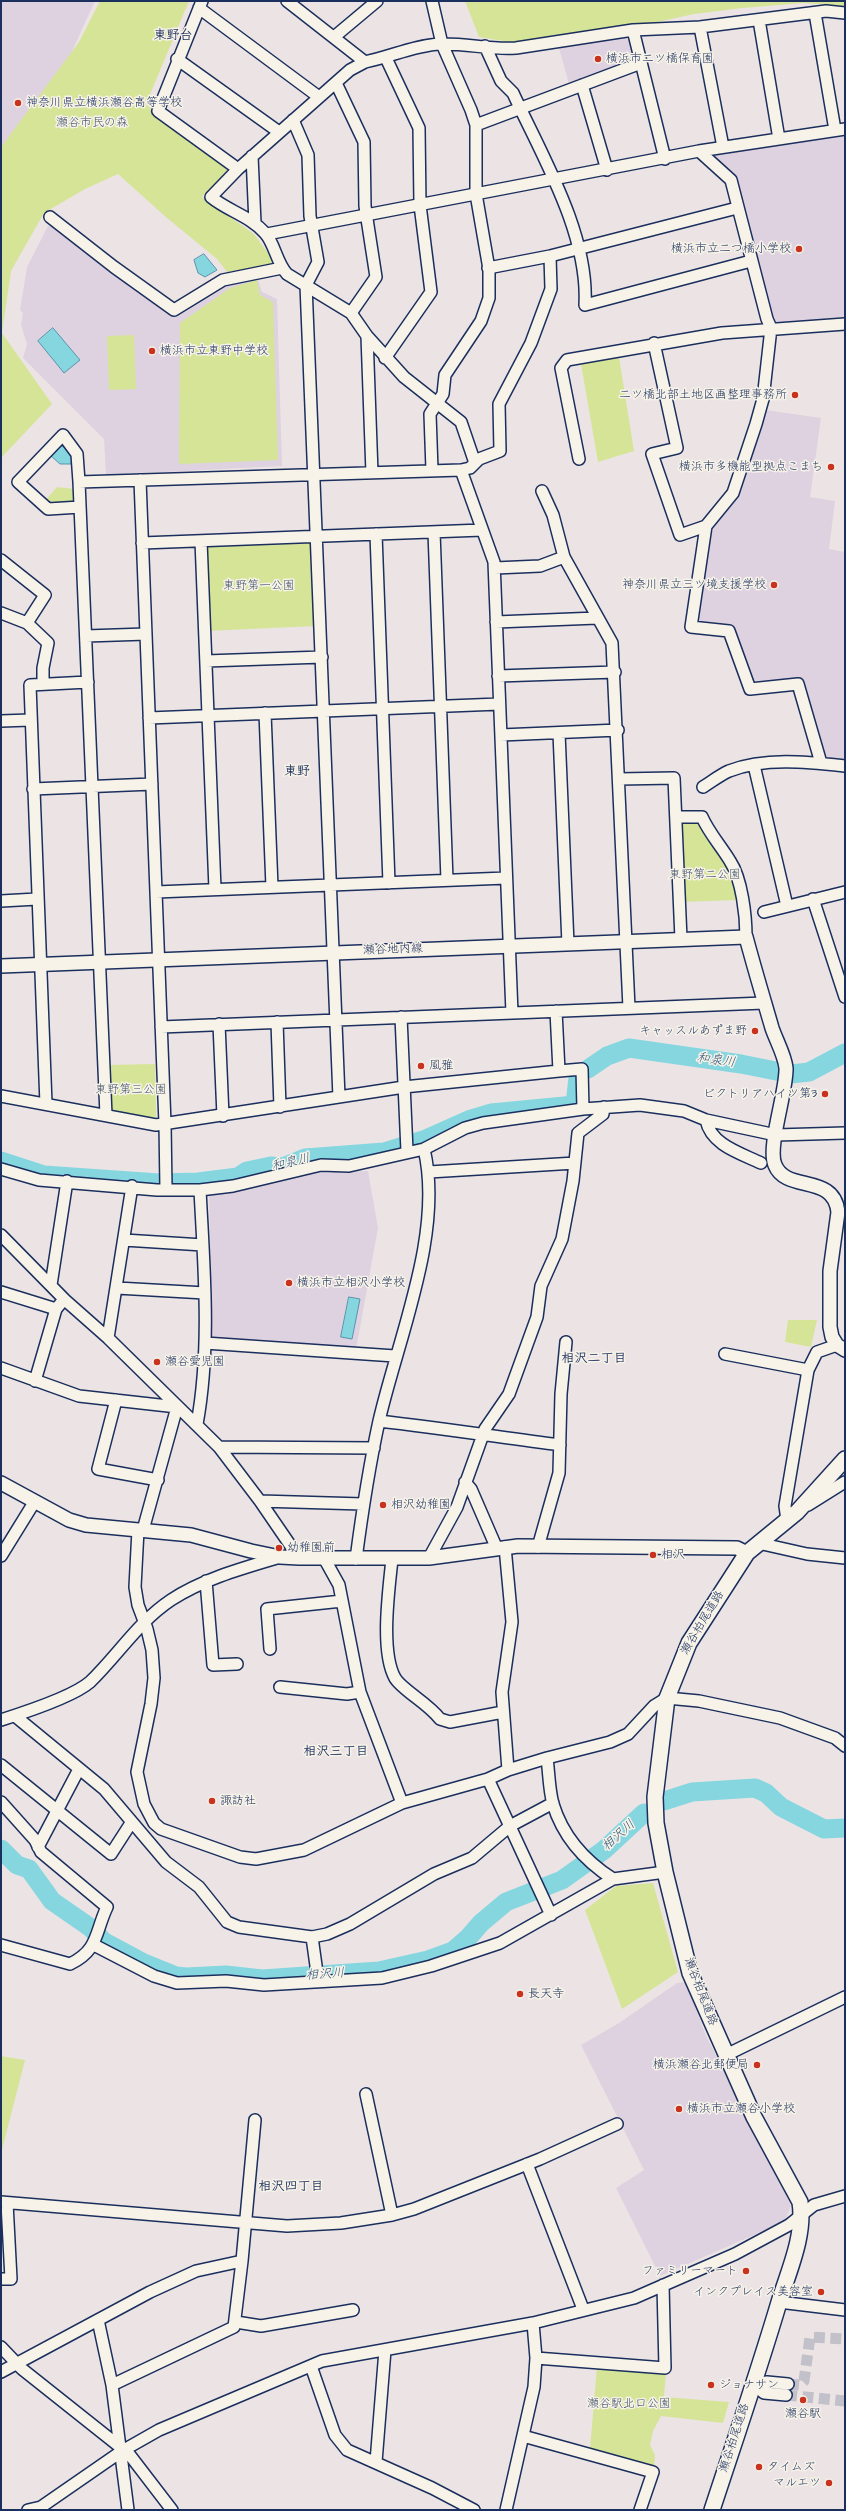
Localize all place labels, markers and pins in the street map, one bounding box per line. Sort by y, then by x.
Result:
place label: 横浜市二ツ橋保育園 [606,52,714,66]
marker: 横浜市二ツ橋保育園 [593,54,603,64]
place label: 神奈川県立横浜瀬谷高等学校 [26,96,182,110]
marker: 神奈川県立横浜瀬谷高等学校 [13,98,23,108]
place label: 横浜市立二つ橋小学校 [671,242,791,256]
marker: 横浜市立二つ橋小学校 [794,244,804,254]
place label: 横浜市立東野中学校 [160,344,268,358]
marker: 横浜市立東野中学校 [147,346,157,356]
place label: 二ツ橋北部土地区画整理事務所 [619,388,787,402]
marker: 二ツ橋北部土地区画整理事務所 [790,390,800,400]
place label: 横浜市多機能型拠点こまち [679,460,823,474]
marker: 横浜市多機能型拠点こまち [826,462,836,472]
place label: 神奈川県立三ツ境支援学校 [622,578,766,592]
marker: 神奈川県立三ツ境支援学校 [769,580,779,590]
place label: キャッスルあずま野 [639,1024,747,1038]
marker: キャッスルあずま野 [750,1026,760,1036]
place label: 風雅 [429,1059,453,1073]
marker: 風雅 [416,1061,426,1071]
place label: ビクトリアハイツ第3 [703,1087,817,1101]
marker: ビクトリアハイツ第3 [820,1089,830,1099]
place label: 横浜市立相沢小学校 [297,1276,405,1290]
marker: 横浜市立相沢小学校 [284,1278,294,1288]
place label: 瀬谷愛児園 [165,1355,225,1369]
marker: 瀬谷愛児園 [152,1357,162,1367]
place label: 相沢幼稚園 [391,1498,451,1512]
marker: 相沢幼稚園 [378,1500,388,1510]
place label: 幼稚園前 [287,1541,335,1555]
marker: 幼稚園前 [274,1543,284,1553]
place label: 相沢 [661,1548,685,1562]
marker: 相沢 [648,1550,658,1560]
place label: 諏訪社 [220,1794,256,1808]
marker: 諏訪社 [207,1796,217,1806]
place label: 長天寺 [528,1987,564,2001]
marker: 長天寺 [515,1989,525,1999]
place label: 横浜瀬谷北郵便局 [653,2058,749,2072]
marker: 横浜瀬谷北郵便局 [752,2060,762,2070]
place label: 横浜市立瀬谷小学校 [687,2102,795,2116]
marker: 横浜市立瀬谷小学校 [674,2104,684,2114]
place label: ファミリーマート [642,2264,738,2278]
marker: ファミリーマート [741,2266,751,2276]
place label: インクプレイス美容室 [693,2285,813,2299]
marker: インクプレイス美容室 [816,2287,826,2297]
place label: ジョナサン [719,2378,779,2392]
marker: ジョナサン [706,2380,716,2390]
marker: 瀬谷駅 [798,2395,808,2405]
place label: 瀬谷駅 [785,2407,821,2421]
place label: タイムズ [767,2460,815,2474]
marker: タイムズ [754,2462,764,2472]
place label: マルエツ [773,2476,821,2490]
marker: マルエツ [824,2478,834,2488]

